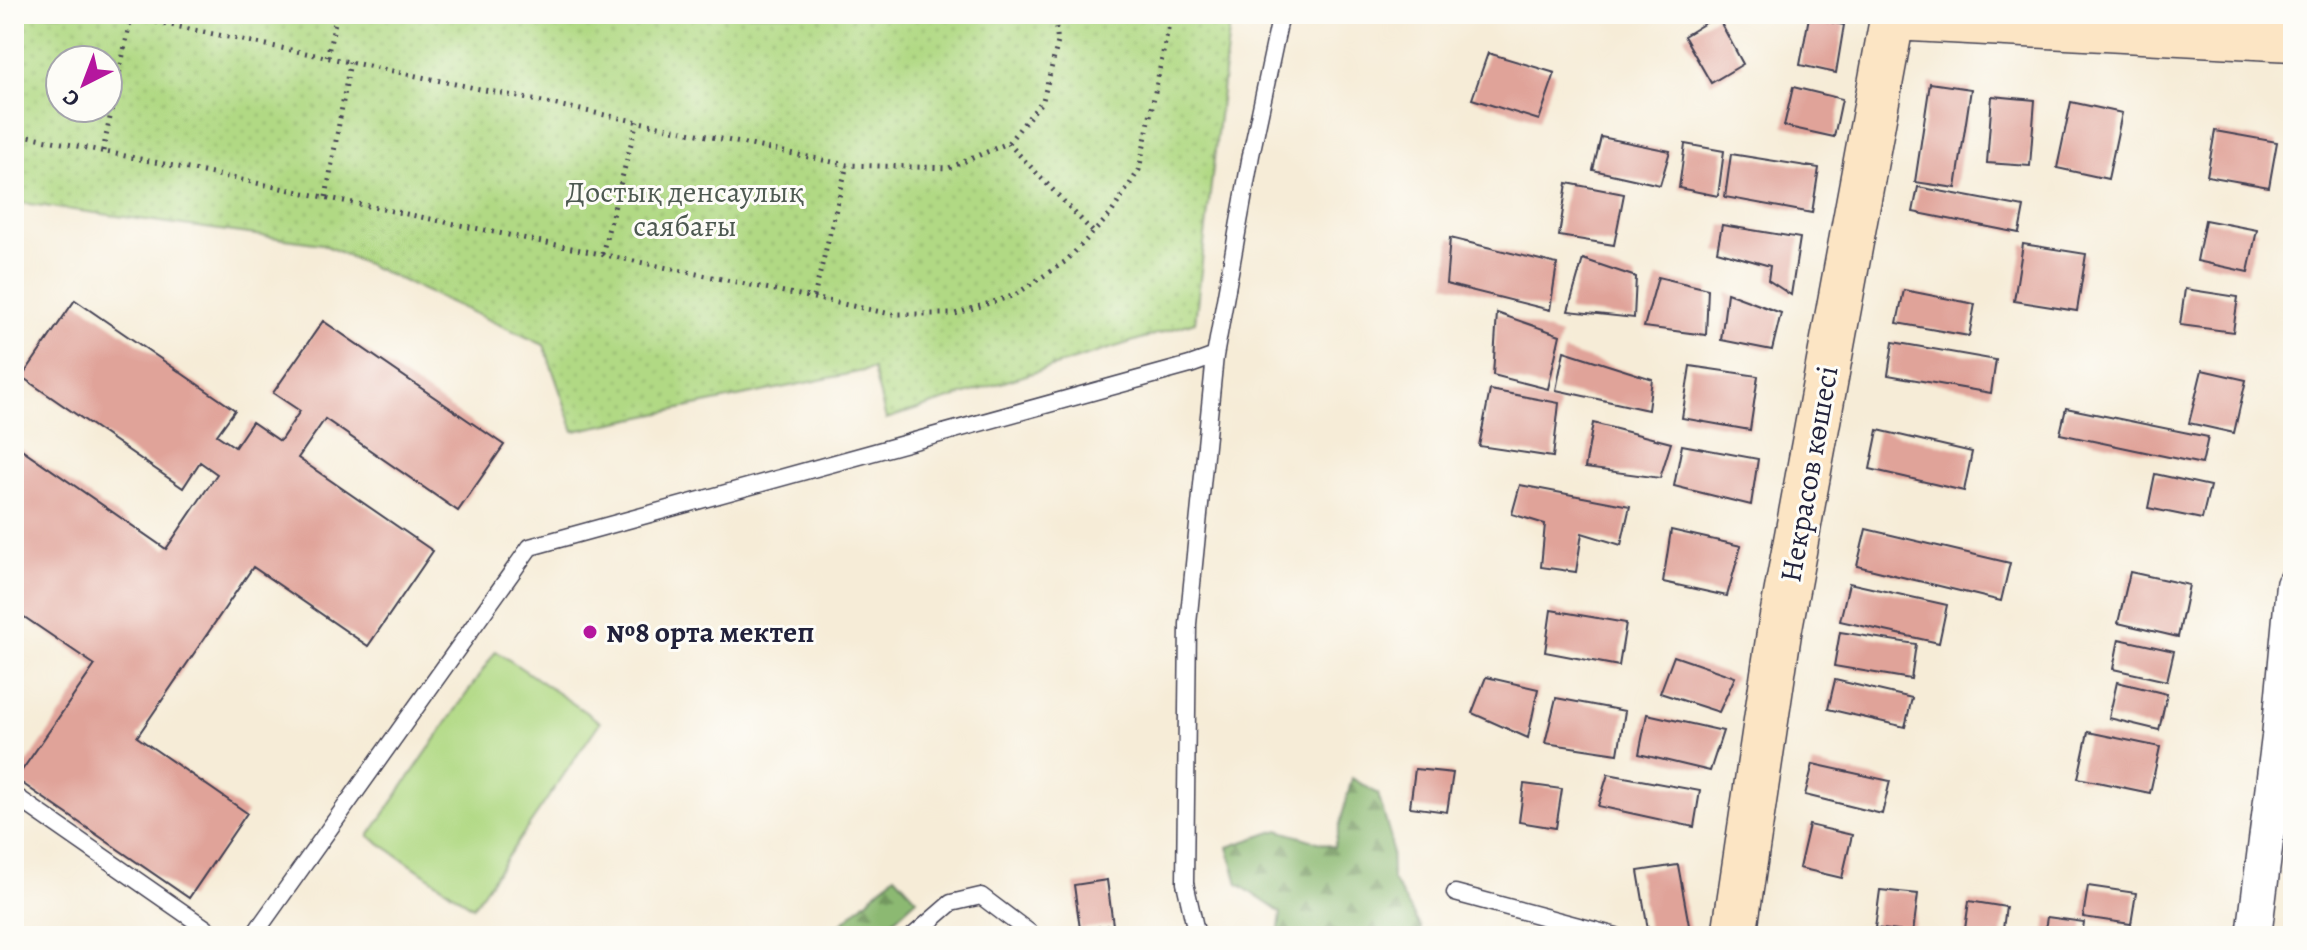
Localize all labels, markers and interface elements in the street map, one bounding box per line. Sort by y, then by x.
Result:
north arrow [44,44,124,124]
text: С [56,82,86,114]
park label: Достық денсаулық саябағы [566,172,804,246]
street label: Некрасов көшесі [1770,363,1848,585]
place label: №8 орта мектеп [606,612,814,652]
marker: №8 орта мектеп [581,623,599,641]

